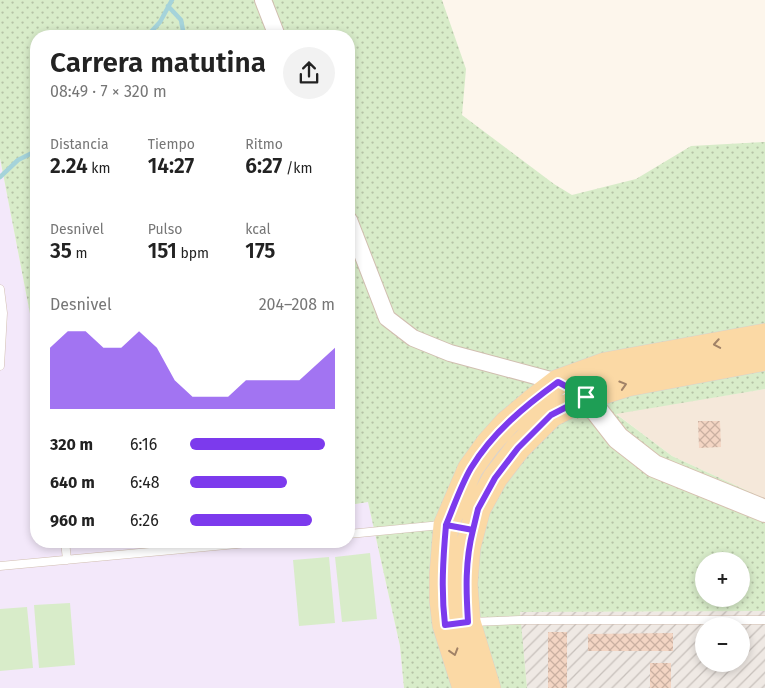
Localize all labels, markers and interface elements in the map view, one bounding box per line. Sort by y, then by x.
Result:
text: Carrera matutina [50,46,266,79]
button: share [283,47,335,99]
text: 08:49 · 7 × 320 m [50,82,167,101]
text: Distancia [50,136,109,153]
text: Tiempo [148,136,195,153]
text: Ritmo [245,136,283,153]
text: 2.24 [50,153,88,179]
text: 14:27 [148,153,194,179]
text: 6:27 [245,153,282,179]
text: km [88,160,111,177]
text: /km [282,160,312,177]
text: Desnivel [50,221,104,238]
text: Pulso [148,221,182,238]
text: kcal [245,221,271,238]
text: 35 [50,238,72,264]
text: 151 [148,238,177,264]
text: 175 [245,238,275,264]
text: m [72,245,88,262]
text: bpm [177,245,209,262]
text: Desnivel [50,295,112,314]
text: 204–208 m [259,295,335,314]
one-way arrow [713,339,721,349]
pin [565,376,607,418]
one-way arrow [618,381,627,391]
icon: arrive [572,383,600,411]
text: 320 m [50,435,93,454]
text: 6:16 [130,435,157,454]
text: 640 m [50,473,95,492]
text: 6:48 [130,473,160,492]
text: 960 m [50,511,95,530]
text: 6:26 [130,511,159,530]
map controls [695,552,750,672]
button: + [695,552,750,607]
button: − [695,617,750,672]
one-way arrow [448,647,458,655]

